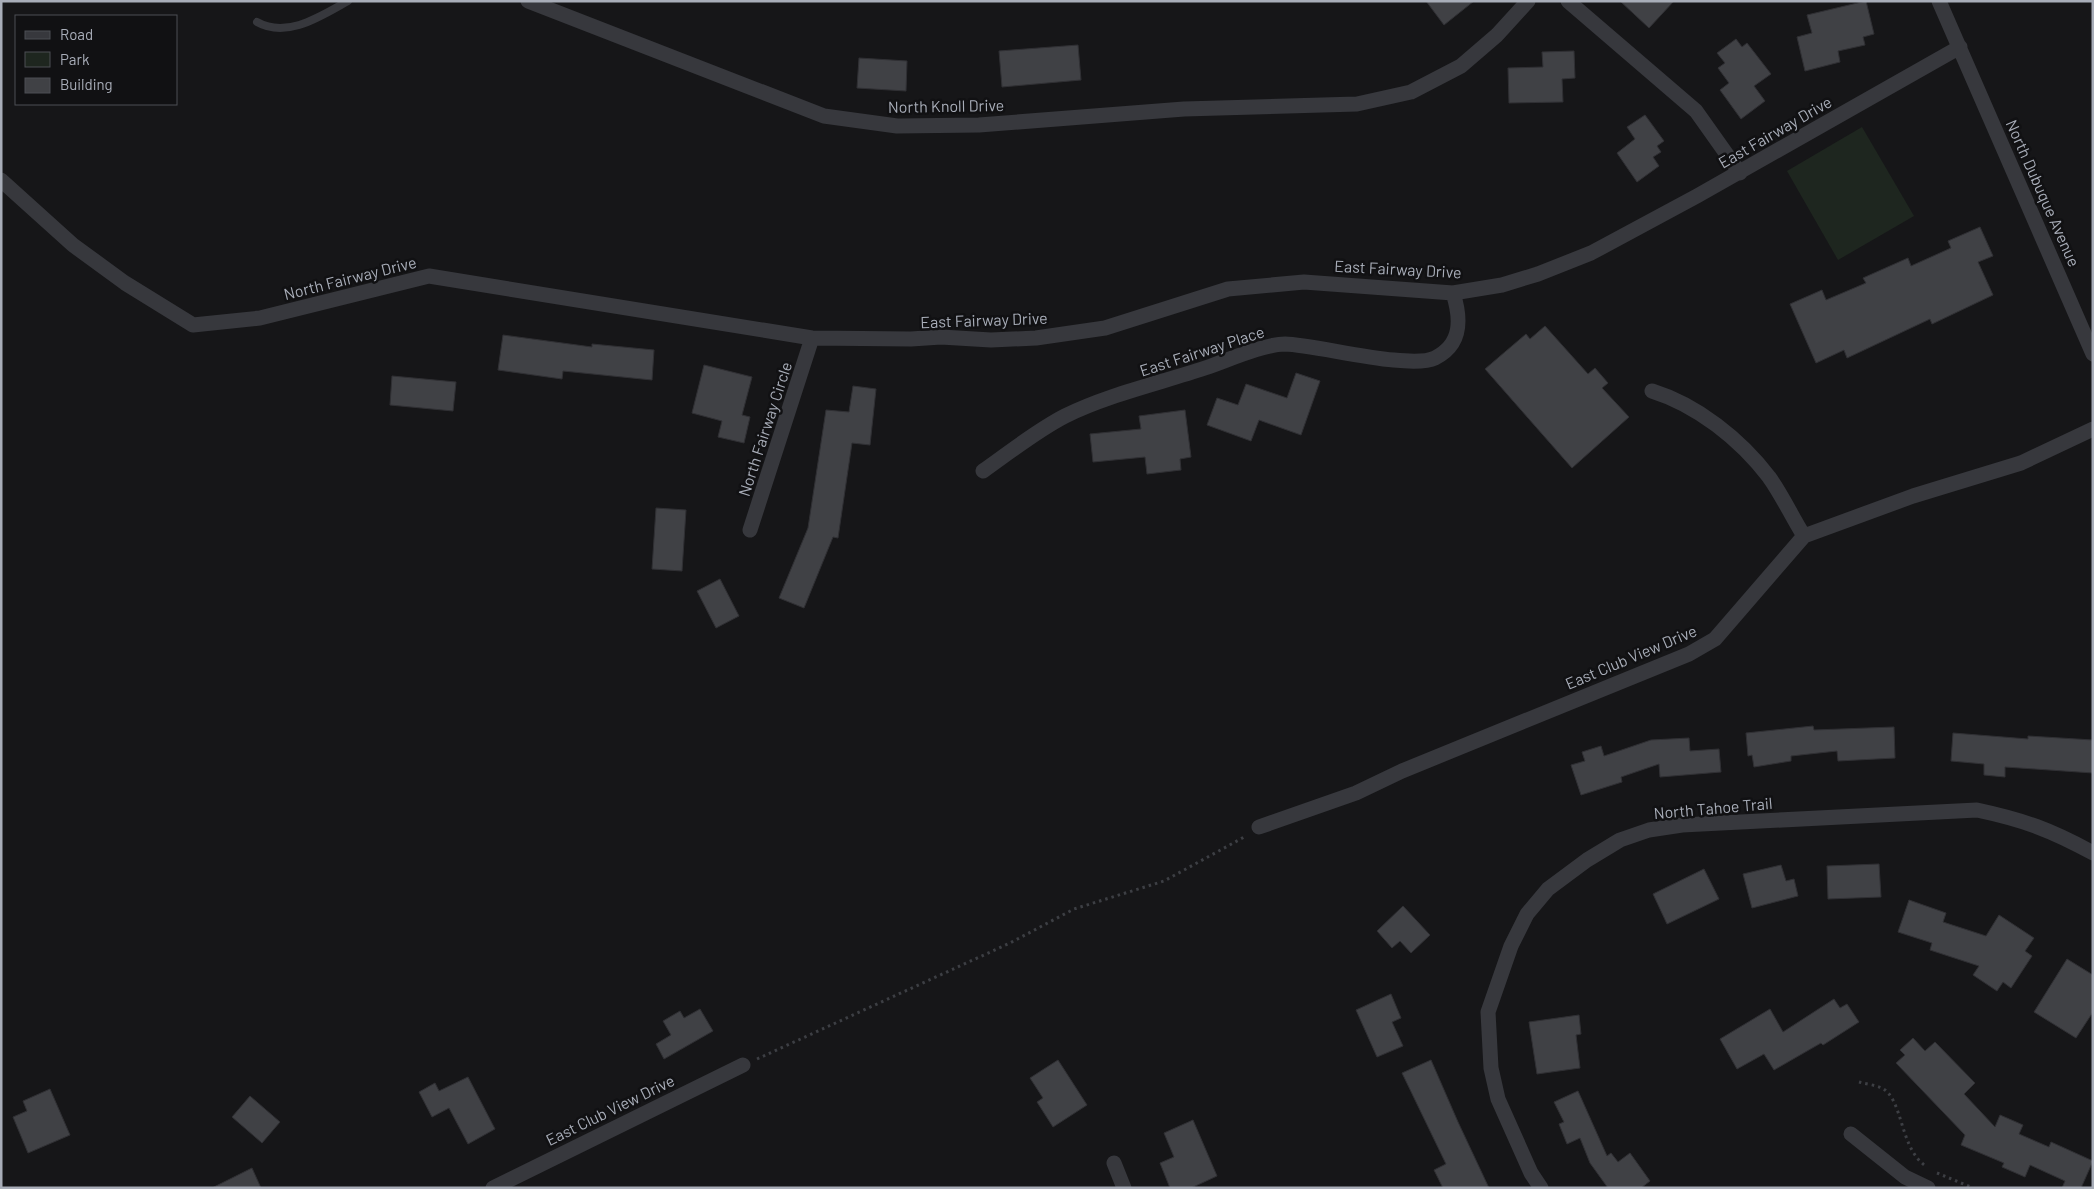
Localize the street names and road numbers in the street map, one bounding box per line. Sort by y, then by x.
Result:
street label: East Fairway Drive [1715,92,1835,172]
street label: North Knoll Drive [888,95,1004,116]
street label: North Dubuque Avenue [2002,116,2084,269]
street label: North Fairway Drive [282,252,418,303]
street label: East Fairway Drive [1334,256,1462,281]
street label: East Fairway Drive [920,308,1048,331]
street label: East Fairway Place [1137,321,1267,380]
street label: North Fairway Circle [734,359,795,499]
street label: East Club View Drive [1562,620,1699,693]
street label: North Tahoe Trail [1653,793,1773,822]
street label: East Club View Drive [542,1070,677,1149]

